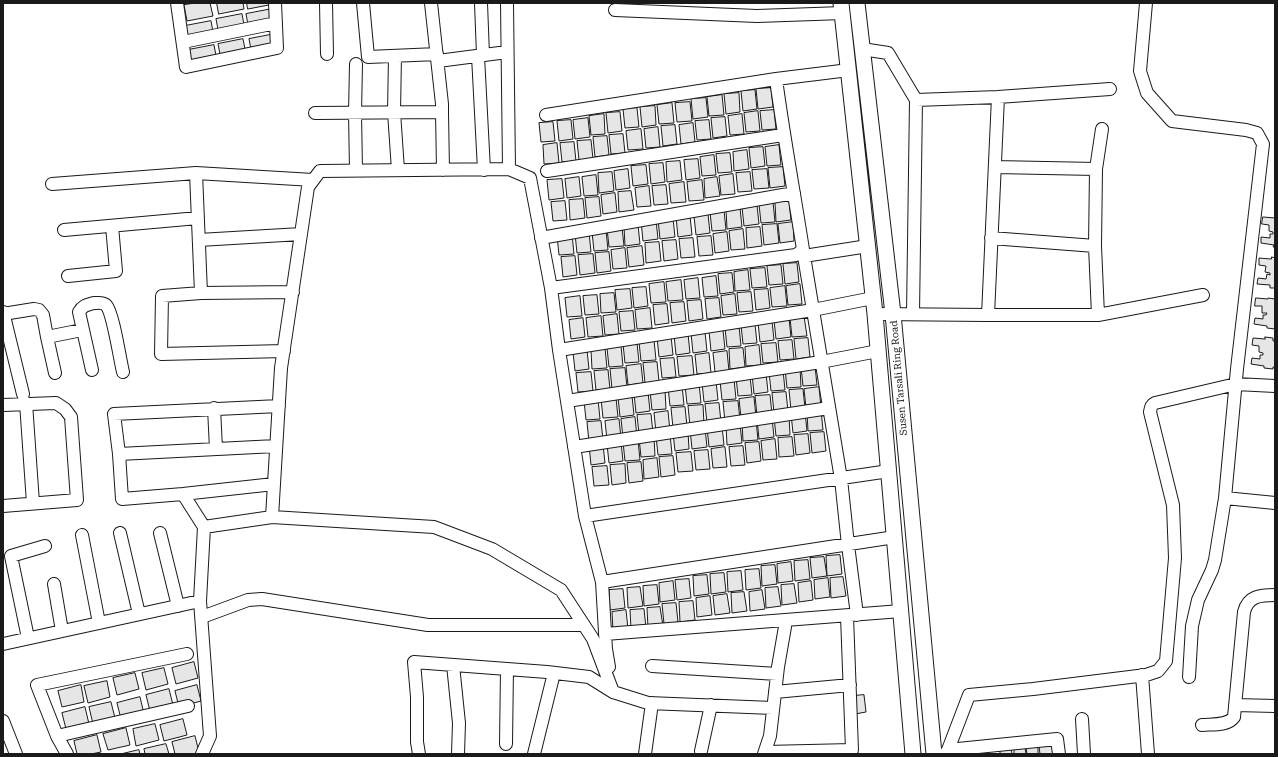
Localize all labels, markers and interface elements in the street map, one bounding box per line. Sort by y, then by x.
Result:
street label: Susen Tarsali Ring Road [888,320,910,436]

